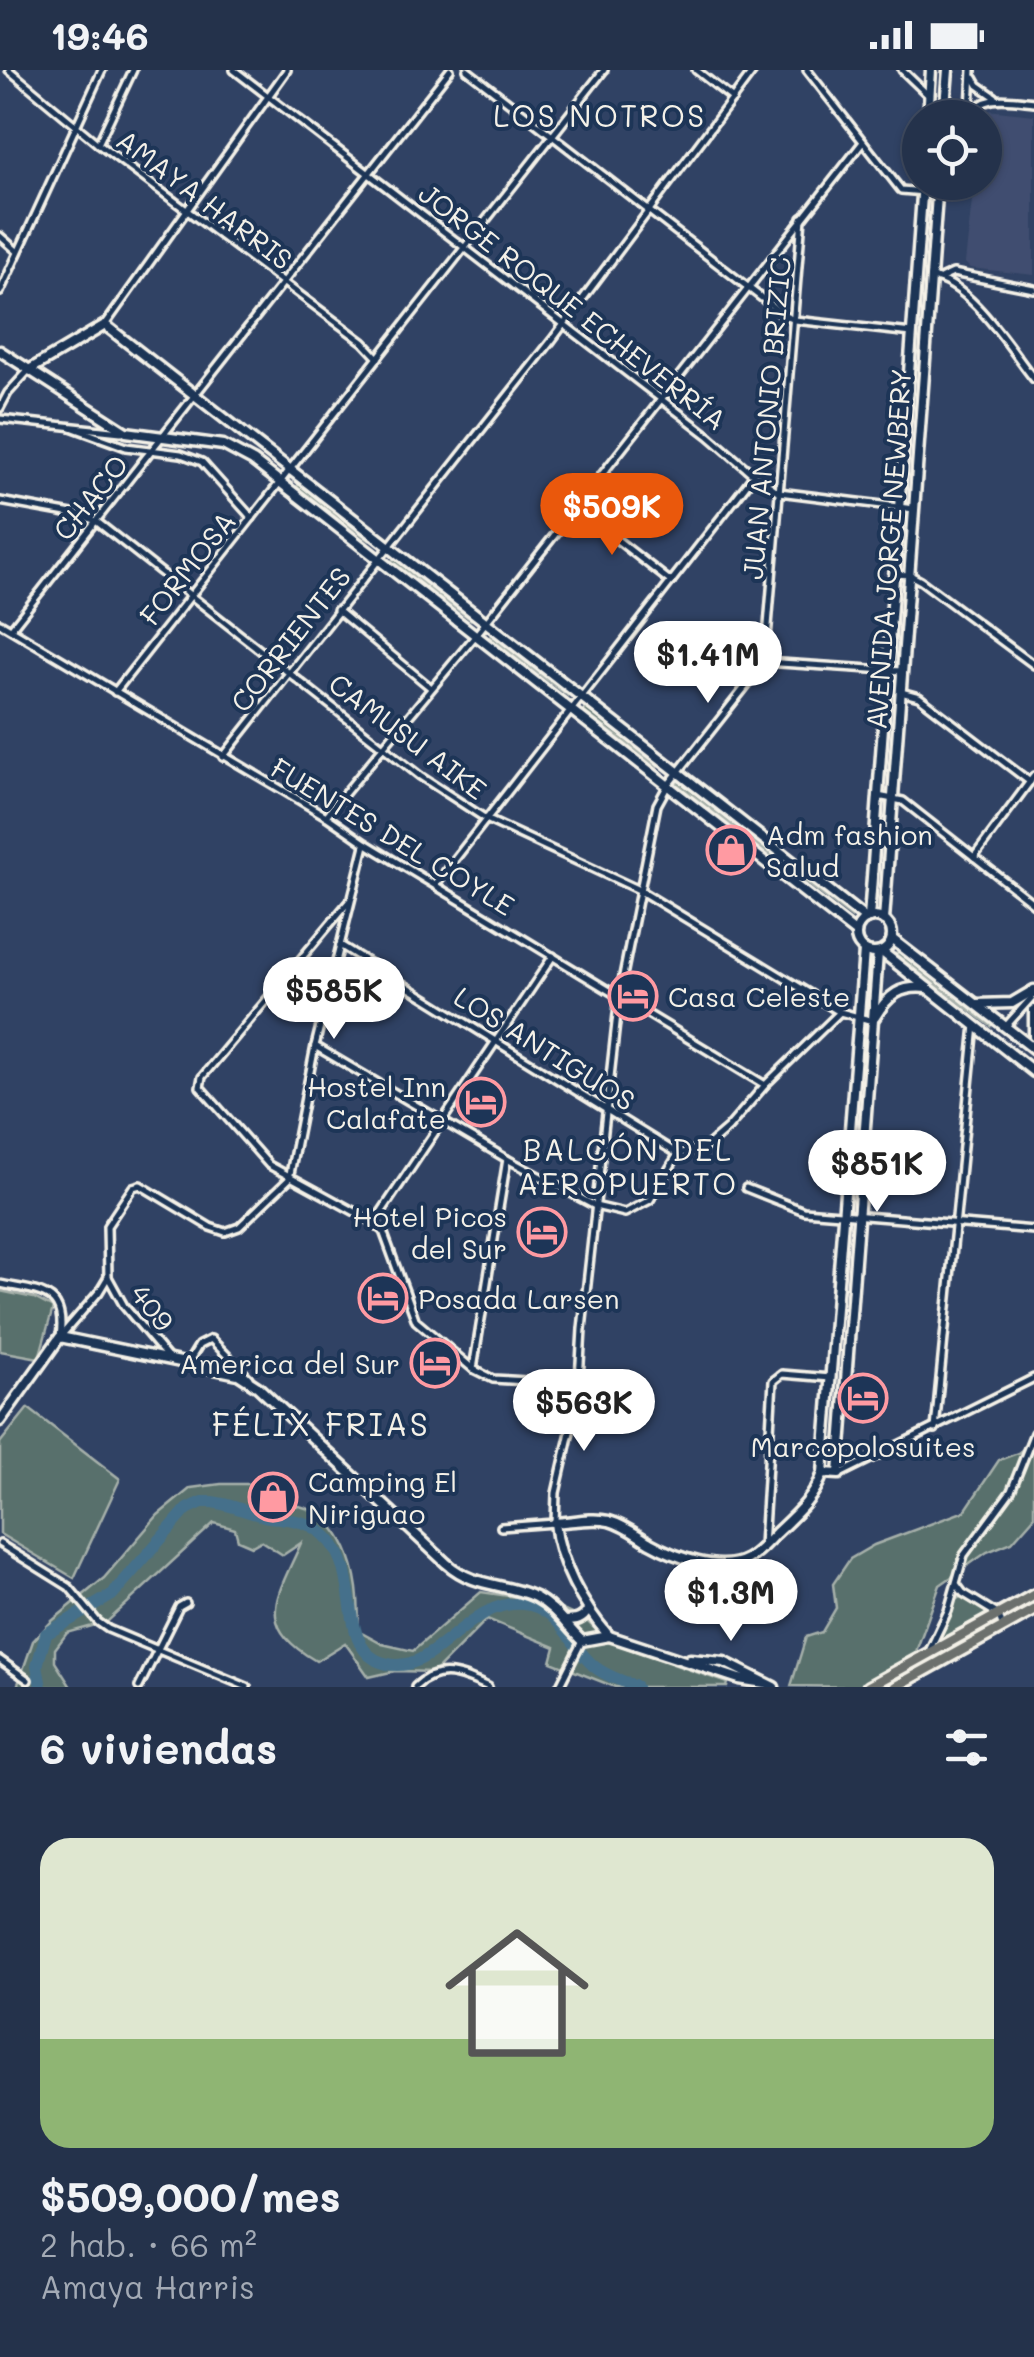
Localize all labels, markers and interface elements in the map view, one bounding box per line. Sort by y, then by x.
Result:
text: 19:46 [50,10,149,60]
district label: LOS NOTROS [493,95,707,135]
map controls [902,100,1002,200]
button: locate [902,100,1002,200]
street label: AMAYA HARRIS [110,121,300,277]
street label: JORGE ROQUE ECHEVERRÍA [412,175,734,437]
street label: JUAN ANTONIO BRIZIC [734,255,798,581]
street label: AVENIDA JORGE NEWBERY [857,367,919,731]
street label: CHACO [45,447,135,547]
pin: $509K [542,473,682,558]
text: $509K [562,484,662,526]
street label: FORMOSA [131,504,243,632]
street label: CORRIENTES [222,559,358,719]
pin: $1.41M [627,621,789,706]
text: $1.41M [656,632,760,674]
street label: CAMUSU AIKE [322,665,494,807]
street label: FUENTES DEL COYLE [265,749,521,923]
place label: Adm fashion Salud [766,816,933,884]
shop icon: Adm fashion Salud [705,824,757,876]
pin: $585K [264,957,404,1042]
text: $585K [285,968,383,1010]
hotel icon: Casa Celeste [607,970,659,1022]
street label: LOS ANTIGUOS [448,978,642,1118]
place label: Casa Celeste [668,978,850,1014]
place label: Hostel Inn Calafate [307,1068,446,1136]
hotel icon: Hostel Inn Calafate [455,1076,507,1128]
district label: BALCÓN DEL AEROPUERTO [517,1129,739,1203]
pin: $851K [807,1130,947,1215]
text: $851K [830,1141,924,1183]
place label: Hotel Picos del Sur [352,1198,507,1266]
hotel icon: Hotel Picos del Sur [516,1206,568,1258]
hotel icon: Posada Larsen [357,1272,409,1324]
street label: 409 [123,1276,183,1338]
place label: Posada Larsen [418,1280,620,1316]
hotel icon: America del Sur [409,1337,461,1389]
place label: America del Sur [179,1345,400,1381]
pin: $563K [514,1369,654,1454]
hotel icon: Marcopolosuites [837,1372,889,1424]
text: $563K [535,1380,633,1422]
district label: FÉLIX FRIAS [212,1402,430,1444]
place label: Marcopolosuites [750,1428,976,1464]
place label: Camping El Niriguao [308,1463,457,1531]
shop icon: Camping El Niriguao [247,1471,299,1523]
pin: $1.3M [661,1559,801,1644]
text: $1.3M [687,1570,775,1612]
text: 6 viviendas [40,1720,277,1775]
icon: filters [939,1720,994,1775]
icon: home [427,1903,607,2083]
text: $509,000/mes [40,2168,341,2223]
text: 2 hab. · 66 m² [40,2223,257,2265]
text: Amaya Harris [40,2265,255,2307]

